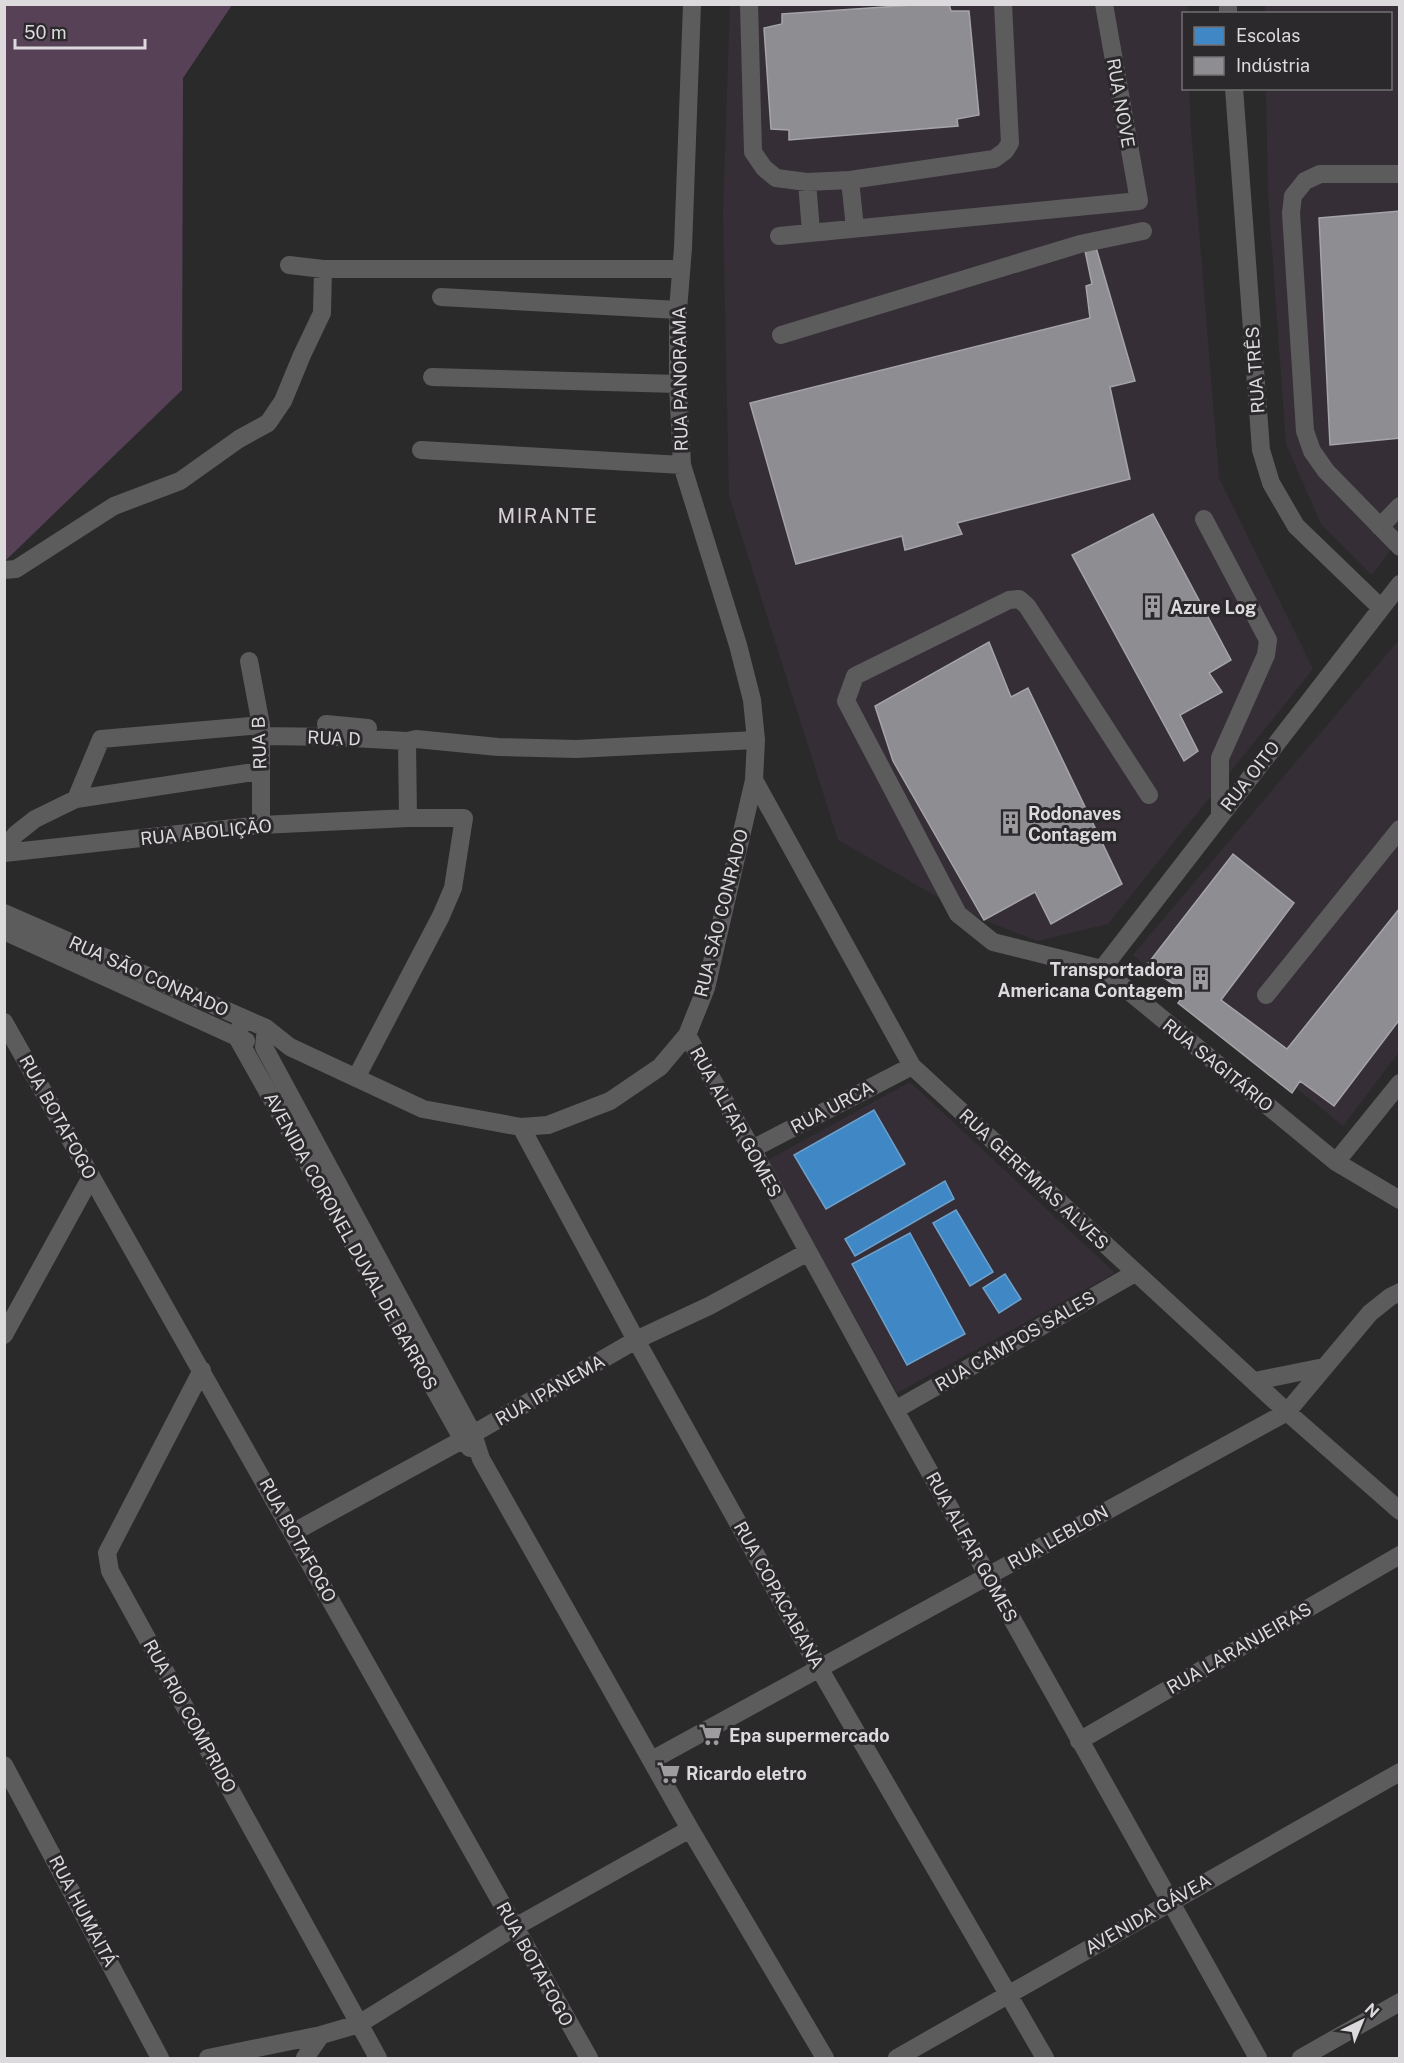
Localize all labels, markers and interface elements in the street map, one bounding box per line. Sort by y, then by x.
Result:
scale bar [15,12,146,50]
legend [1182,12,1392,90]
text: 50 m [24,22,67,43]
text: Escolas [1236,25,1300,46]
text: Indústria [1236,55,1310,76]
street label: RUA NOVE [1103,56,1139,150]
street label: RUA PANORAMA [668,306,692,452]
street label: RUA TRÊS [1241,326,1269,414]
district label: MIRANTE [497,504,599,528]
building icon: Azure Log [1139,594,1165,620]
place label: Azure Log [1170,597,1256,618]
street label: RUA B [248,716,270,770]
street label: RUA D [307,727,361,749]
street label: RUA OITO [1216,737,1284,815]
place label: Rodonaves Contagem [1028,803,1121,845]
building icon: Rodonaves Contagem [997,810,1023,836]
street label: RUA ABOLIÇÃO [139,814,273,849]
street label: RUA SÃO CONRADO [689,827,752,999]
street label: RUA SÃO CONRADO [66,930,232,1021]
place label: Transportadora Americana Contagem [997,959,1183,1001]
building icon: Transportadora Americana Contagem [1188,966,1214,992]
street label: RUA SAGITÁRIO [1159,1013,1278,1116]
street label: RUA ALFAR GOMES [686,1043,786,1201]
street label: RUA BOTAFOGO [15,1051,101,1183]
street label: RUA URCA [787,1076,877,1138]
street label: AVENIDA CORONEL DUVAL DE BARROS [260,1088,442,1394]
street label: RUA GEREMIAS ALVES [955,1104,1113,1254]
street label: RUA CAMPOS SALES [931,1287,1099,1395]
street label: RUA IPANEMA [492,1350,609,1430]
street label: RUA ALFAR GOMES [922,1468,1022,1626]
street label: RUA BOTAFOGO [255,1474,341,1606]
street label: RUA LEBLON [1004,1501,1112,1573]
street label: RUA COPACABANA [730,1518,828,1673]
street label: RUA LARANJEIRAS [1163,1598,1315,1698]
street label: RUA RIO COMPRIDO [139,1636,241,1796]
supermarket icon: Epa supermercado [698,1722,724,1748]
place label: Epa supermercado [729,1725,890,1746]
supermarket icon: Ricardo eletro [655,1760,681,1786]
place label: Ricardo eletro [686,1763,807,1784]
street label: RUA HUMAITÁ [45,1851,122,1970]
street label: AVENIDA GÁVEA [1081,1868,1215,1959]
street label: RUA BOTAFOGO [492,1898,578,2030]
north arrow [1332,1991,1392,2051]
text: N [1361,1999,1383,2022]

